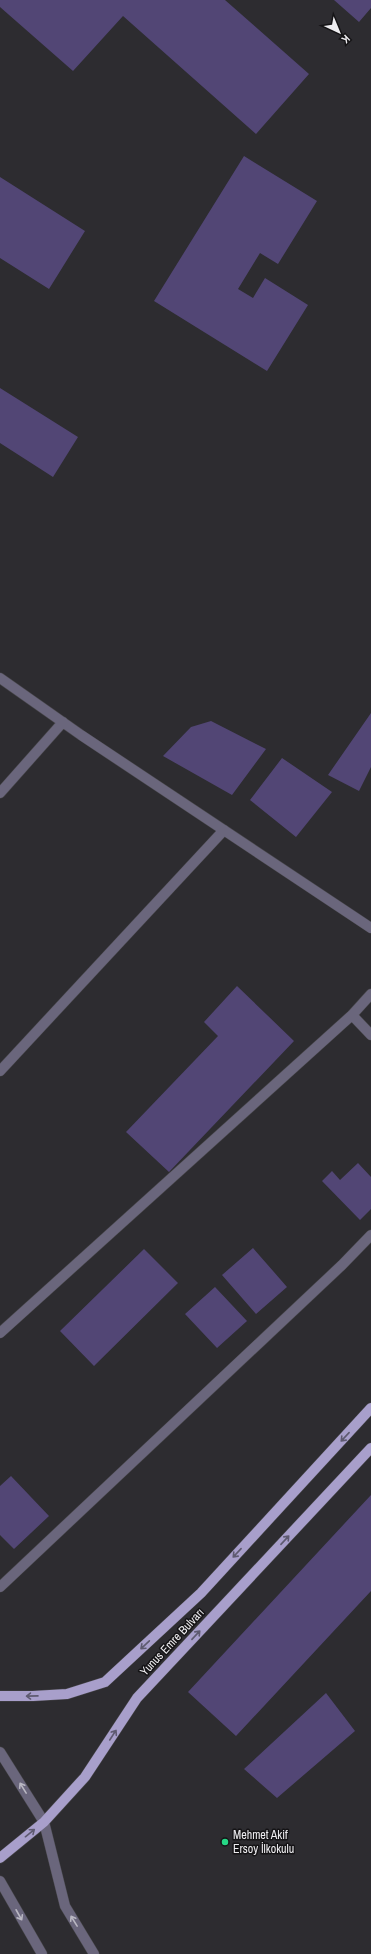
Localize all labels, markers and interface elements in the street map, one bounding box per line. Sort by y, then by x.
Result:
north arrow [319,12,359,52]
text: K [338,32,353,47]
one-way arrow [340,1432,349,1442]
one-way arrow [280,1534,289,1545]
one-way arrow [233,1548,242,1558]
street label: Yunus Emre Bulvarı [136,1605,208,1679]
one-way arrow [191,1630,201,1640]
one-way arrow [140,1640,150,1649]
one-way arrow [26,1692,39,1700]
one-way arrow [109,1729,118,1740]
one-way arrow [19,1783,27,1794]
place label: Mehmet Akif Ersoy İlkokulu [233,1827,294,1857]
one-way arrow [25,1829,36,1838]
marker: Mehmet Akif Ersoy İlkokulu [220,1837,230,1847]
one-way arrow [15,1909,23,1921]
one-way arrow [70,1916,78,1927]

